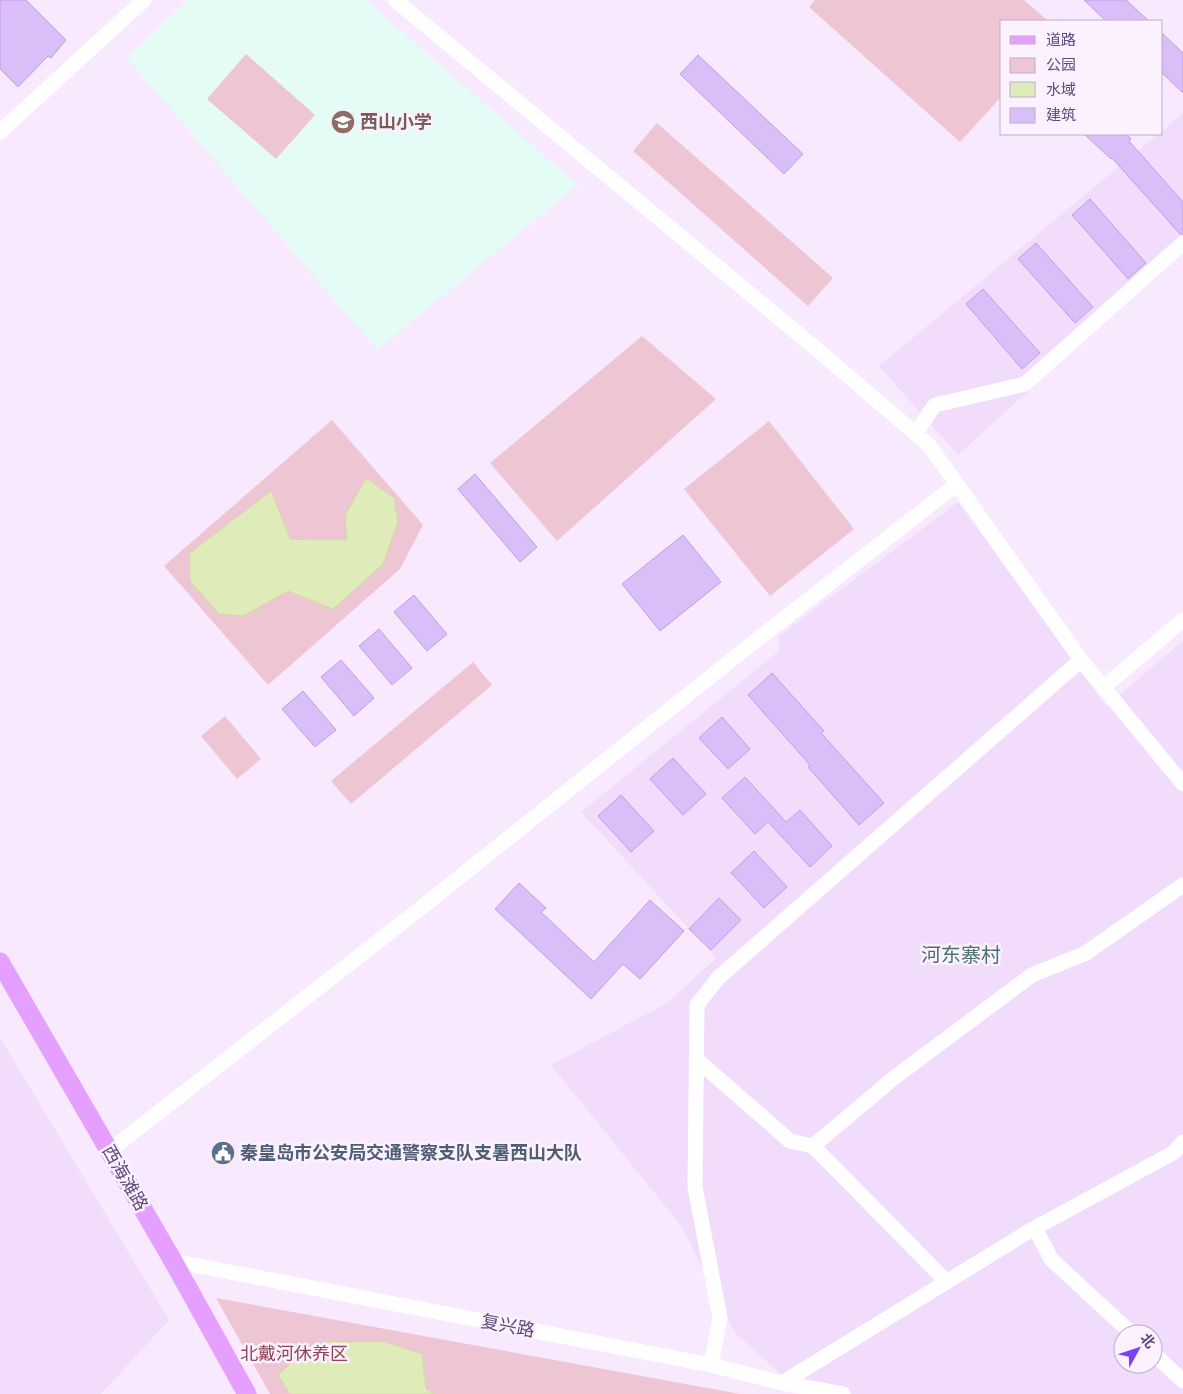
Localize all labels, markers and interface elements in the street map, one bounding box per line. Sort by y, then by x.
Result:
legend [1000,20,1163,135]
text: 道路 [1046,31,1076,49]
text: 公园 [1046,56,1076,74]
text: 水域 [1046,81,1076,99]
text: 建筑 [1046,106,1076,124]
school or university icon: 西山小学 [330,109,356,135]
place label: 西山小学 [360,111,432,133]
district label: 河东寨村 [921,943,1001,967]
public building icon: 秦皇岛市公安局交通警察支队支暑西山大队 [210,1140,236,1166]
street label: 西海滩路 [97,1141,153,1215]
place label: 秦皇岛市公安局交通警察支队支暑西山大队 [240,1142,582,1164]
street label: 复兴路 [479,1310,537,1342]
north arrow [1113,1324,1163,1374]
text: 北 [1137,1329,1159,1352]
park label: 北戴河休养区 [240,1343,348,1365]

